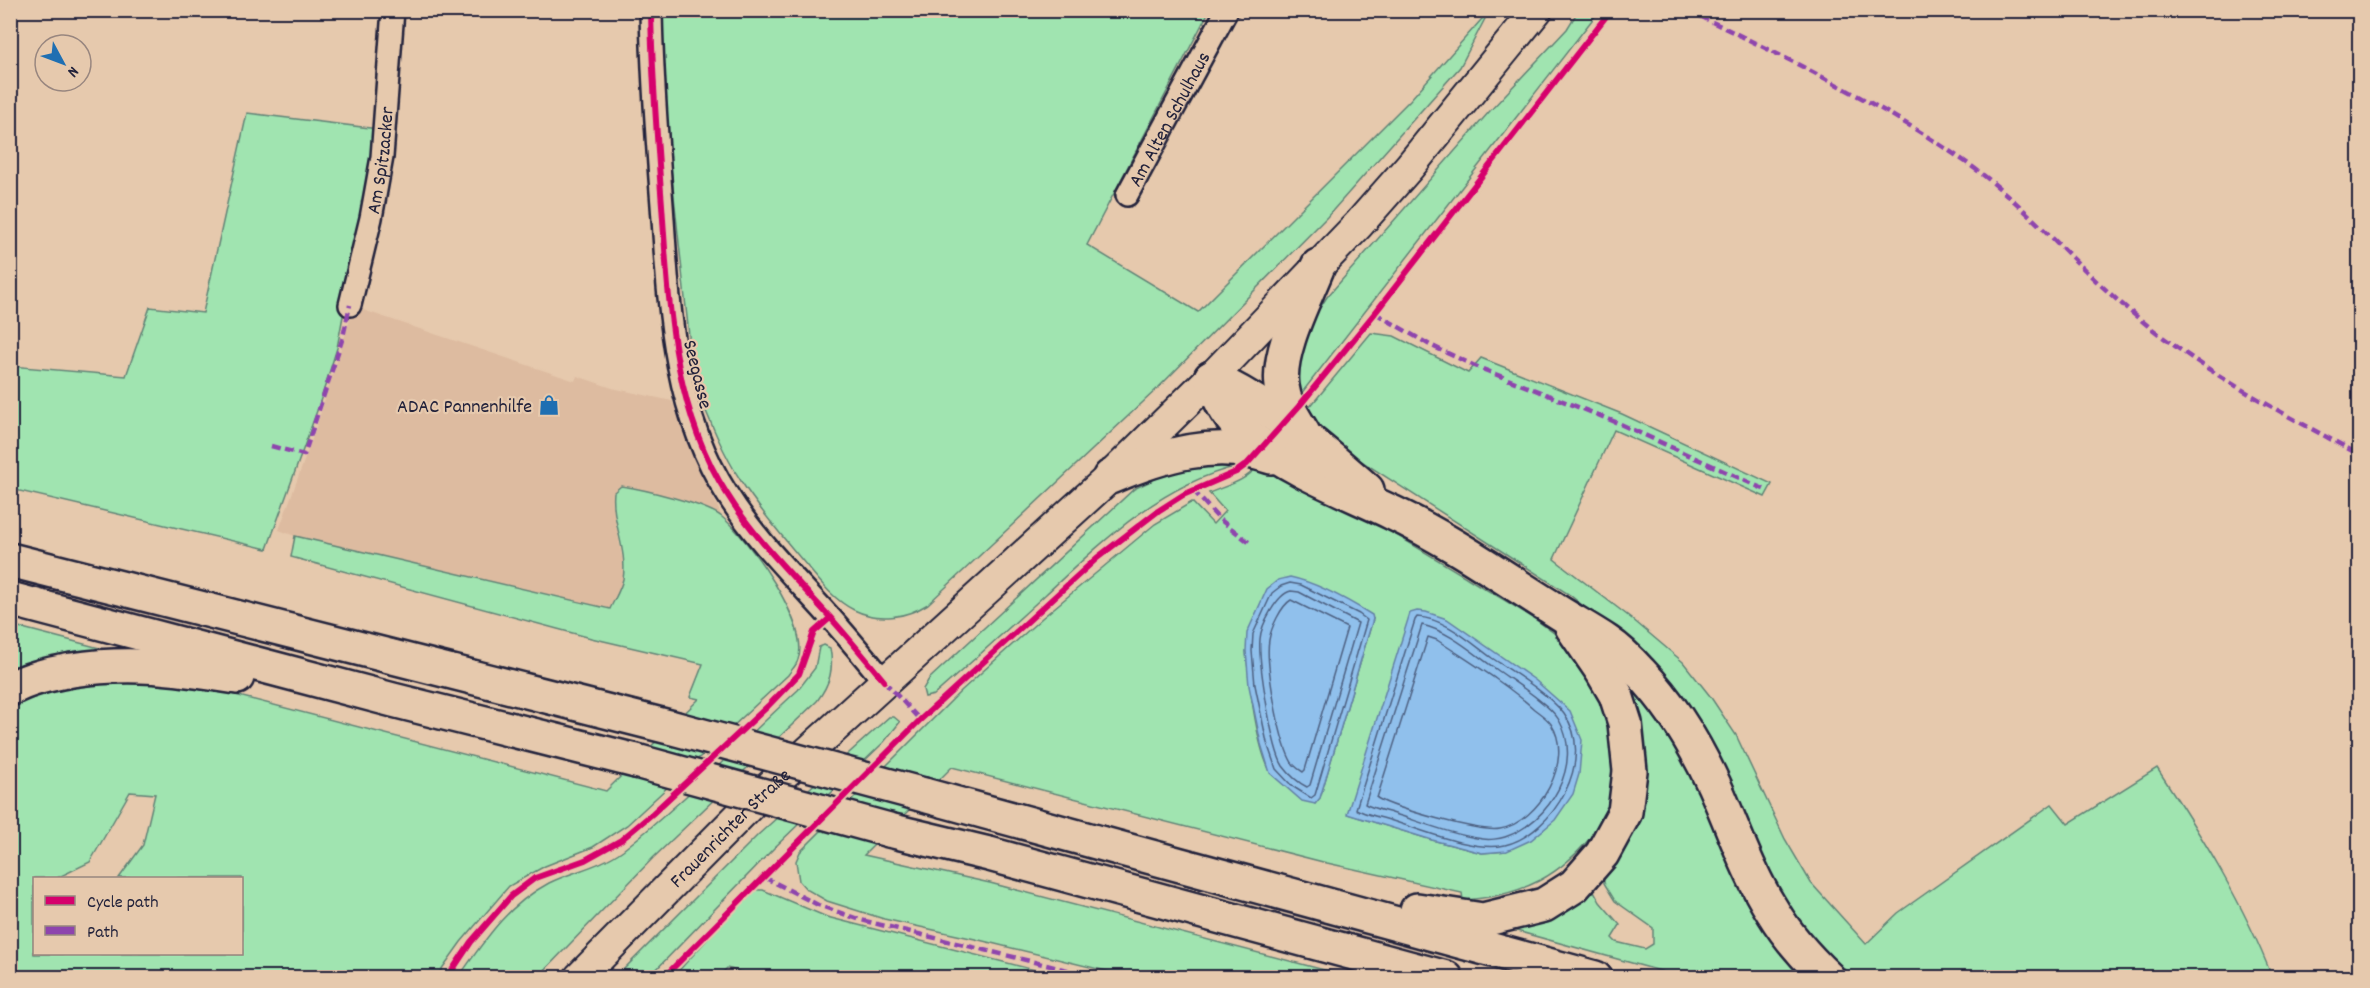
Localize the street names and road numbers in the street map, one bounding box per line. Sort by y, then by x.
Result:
street label: Am Alten Schulhaus [1123,47,1219,193]
street label: Am Spitzacker [361,105,403,217]
street label: Seegasse [674,337,718,412]
street label: Frauenrichter Straße [665,763,798,895]

